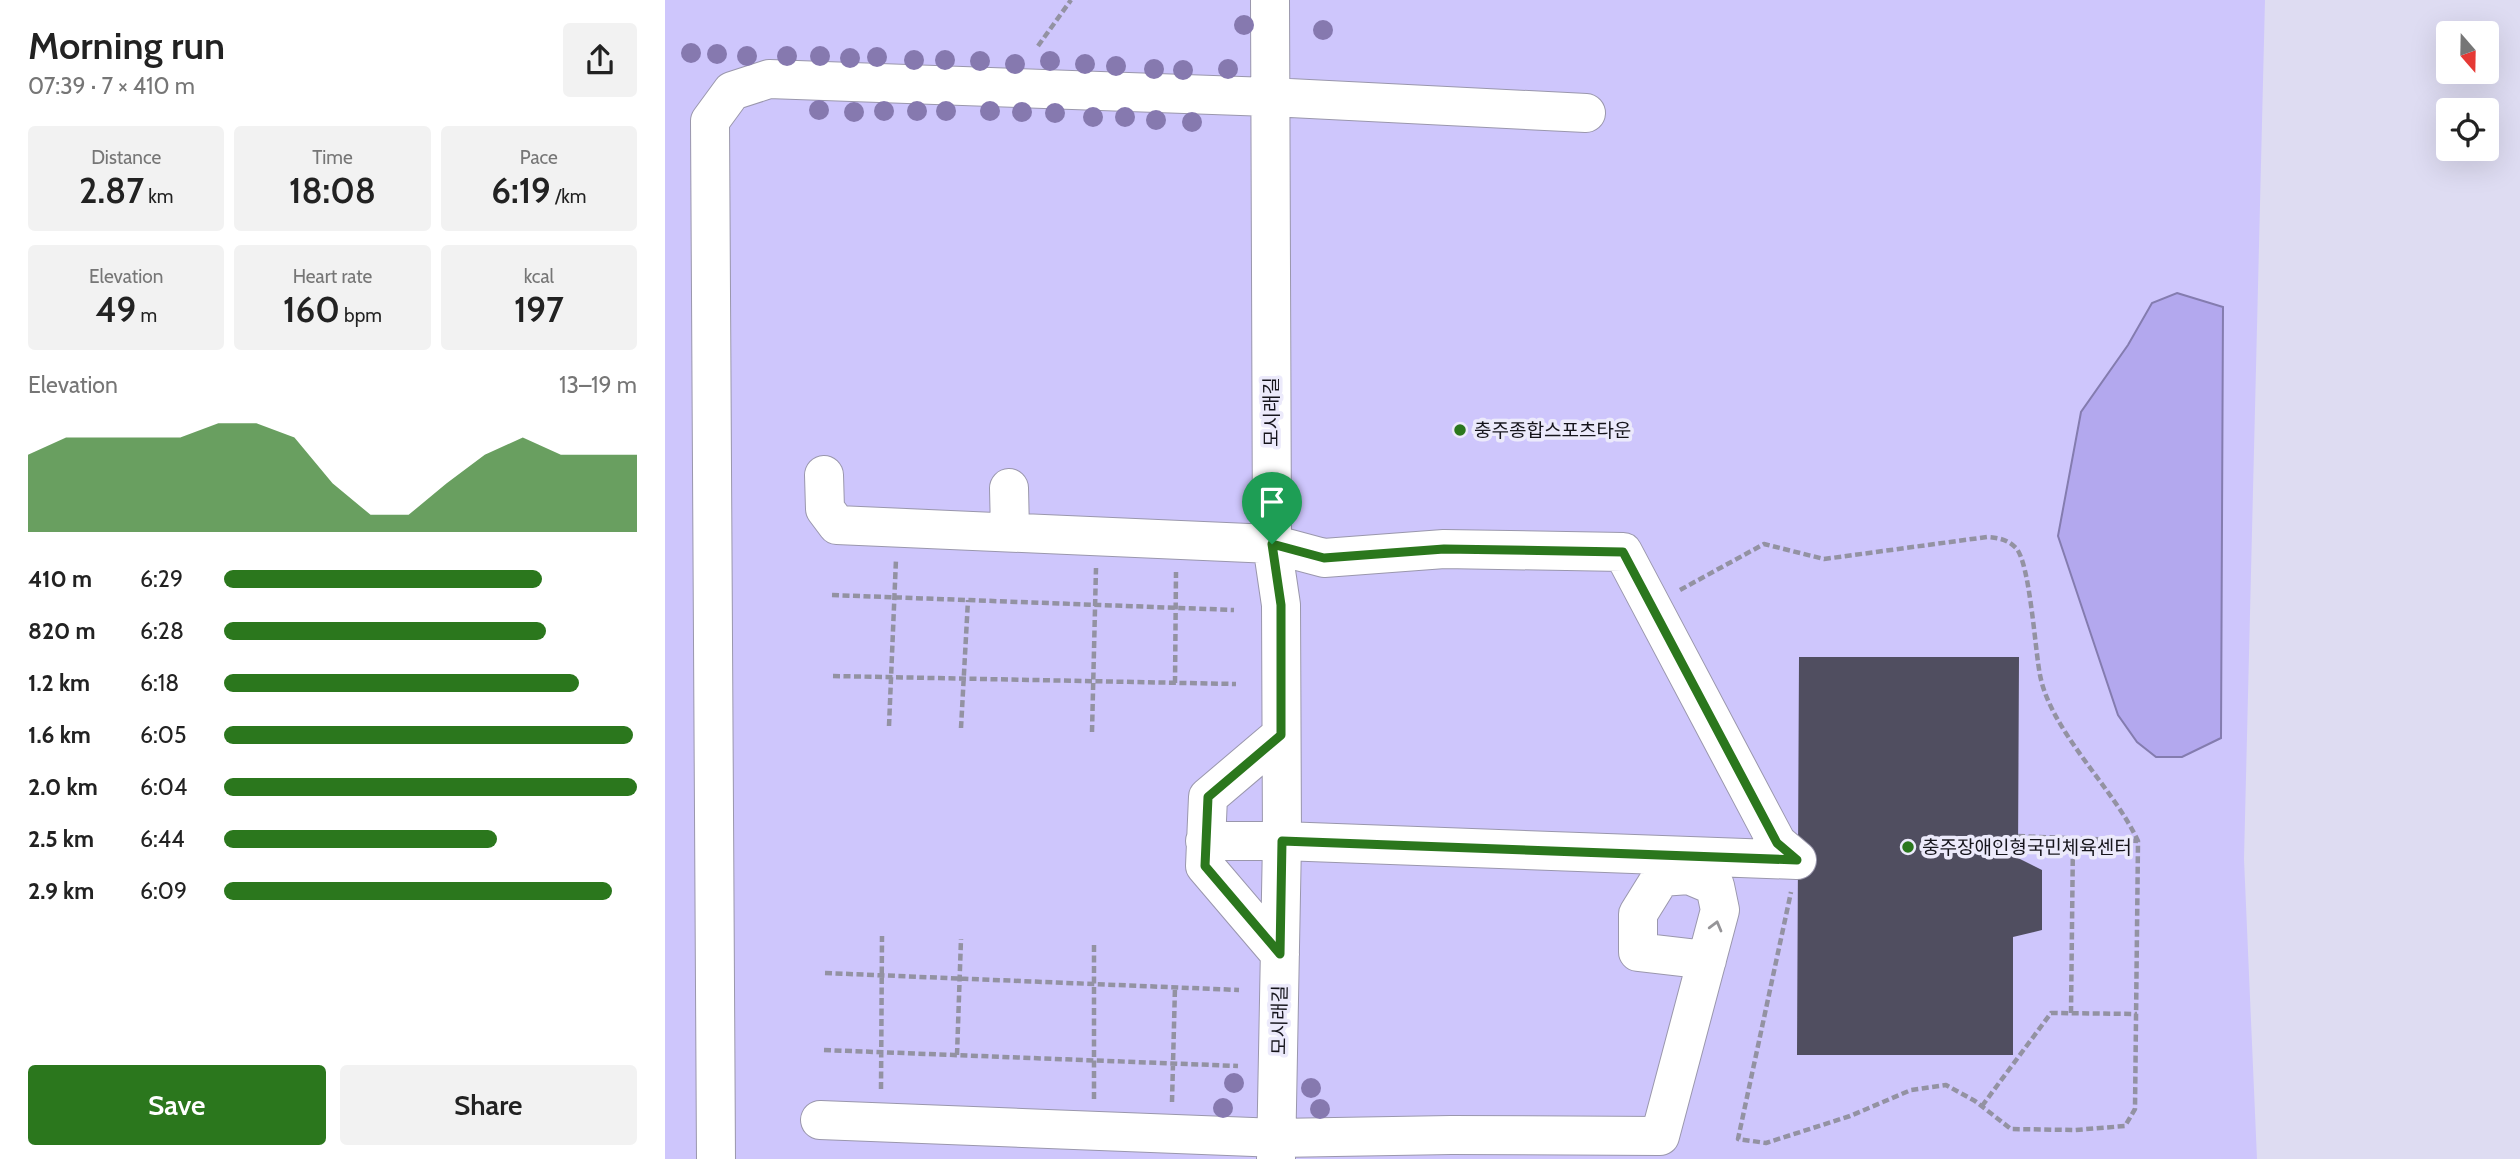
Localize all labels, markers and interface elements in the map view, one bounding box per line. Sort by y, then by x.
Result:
north arrow [2436,21,2499,84]
map controls [2436,21,2499,161]
text: Morning run [28,22,225,69]
button: share [563,23,637,97]
text: 07:39 · 7 × 410 m [28,72,195,100]
button: locate [2436,98,2499,161]
text: Distance [91,146,161,169]
text: Time [312,146,353,169]
text: Pace [520,146,558,169]
text: 2.87 [79,169,144,212]
text: 18:08 [289,169,376,212]
text: 6:19 [491,169,551,212]
text: km [144,185,173,208]
text: /km [551,185,586,208]
text: Elevation [89,265,163,288]
text: Heart rate [293,265,372,288]
text: kcal [524,265,554,288]
text: 49 [95,288,136,331]
text: 160 [283,288,340,331]
text: 197 [514,288,564,331]
text: m [136,304,157,327]
text: bpm [340,304,382,327]
text: Elevation [28,371,118,399]
text: 13–19 m [559,371,637,399]
street label: 모시래길 [1260,377,1283,447]
place label: 충주종합스포츠타운 [1474,419,1631,442]
marker: 충주종합스포츠타운 [1452,422,1468,438]
pin [1242,472,1302,544]
icon: arrive [1253,483,1291,521]
text: 410 m [28,565,92,593]
text: 6:29 [140,565,183,593]
text: 820 m [28,617,95,645]
text: 6:28 [140,617,184,645]
text: 1.2 km [28,669,90,697]
text: 6:18 [140,669,179,697]
text: 1.6 km [28,721,91,749]
text: 6:05 [140,721,186,749]
text: 2.0 km [28,773,98,801]
text: 6:04 [140,773,187,801]
text: 2.5 km [28,825,94,853]
text: 6:44 [140,825,184,853]
place label: 충주장애인형국민체육센터 [1922,836,2132,859]
marker: 충주장애인형국민체육센터 [1900,839,1916,855]
text: 2.9 km [28,877,94,905]
text: 6:09 [140,877,187,905]
one-way arrow [1708,920,1722,932]
street label: 모시래길 [1267,985,1292,1055]
button: Save [28,1065,326,1145]
button: Share [340,1065,637,1145]

